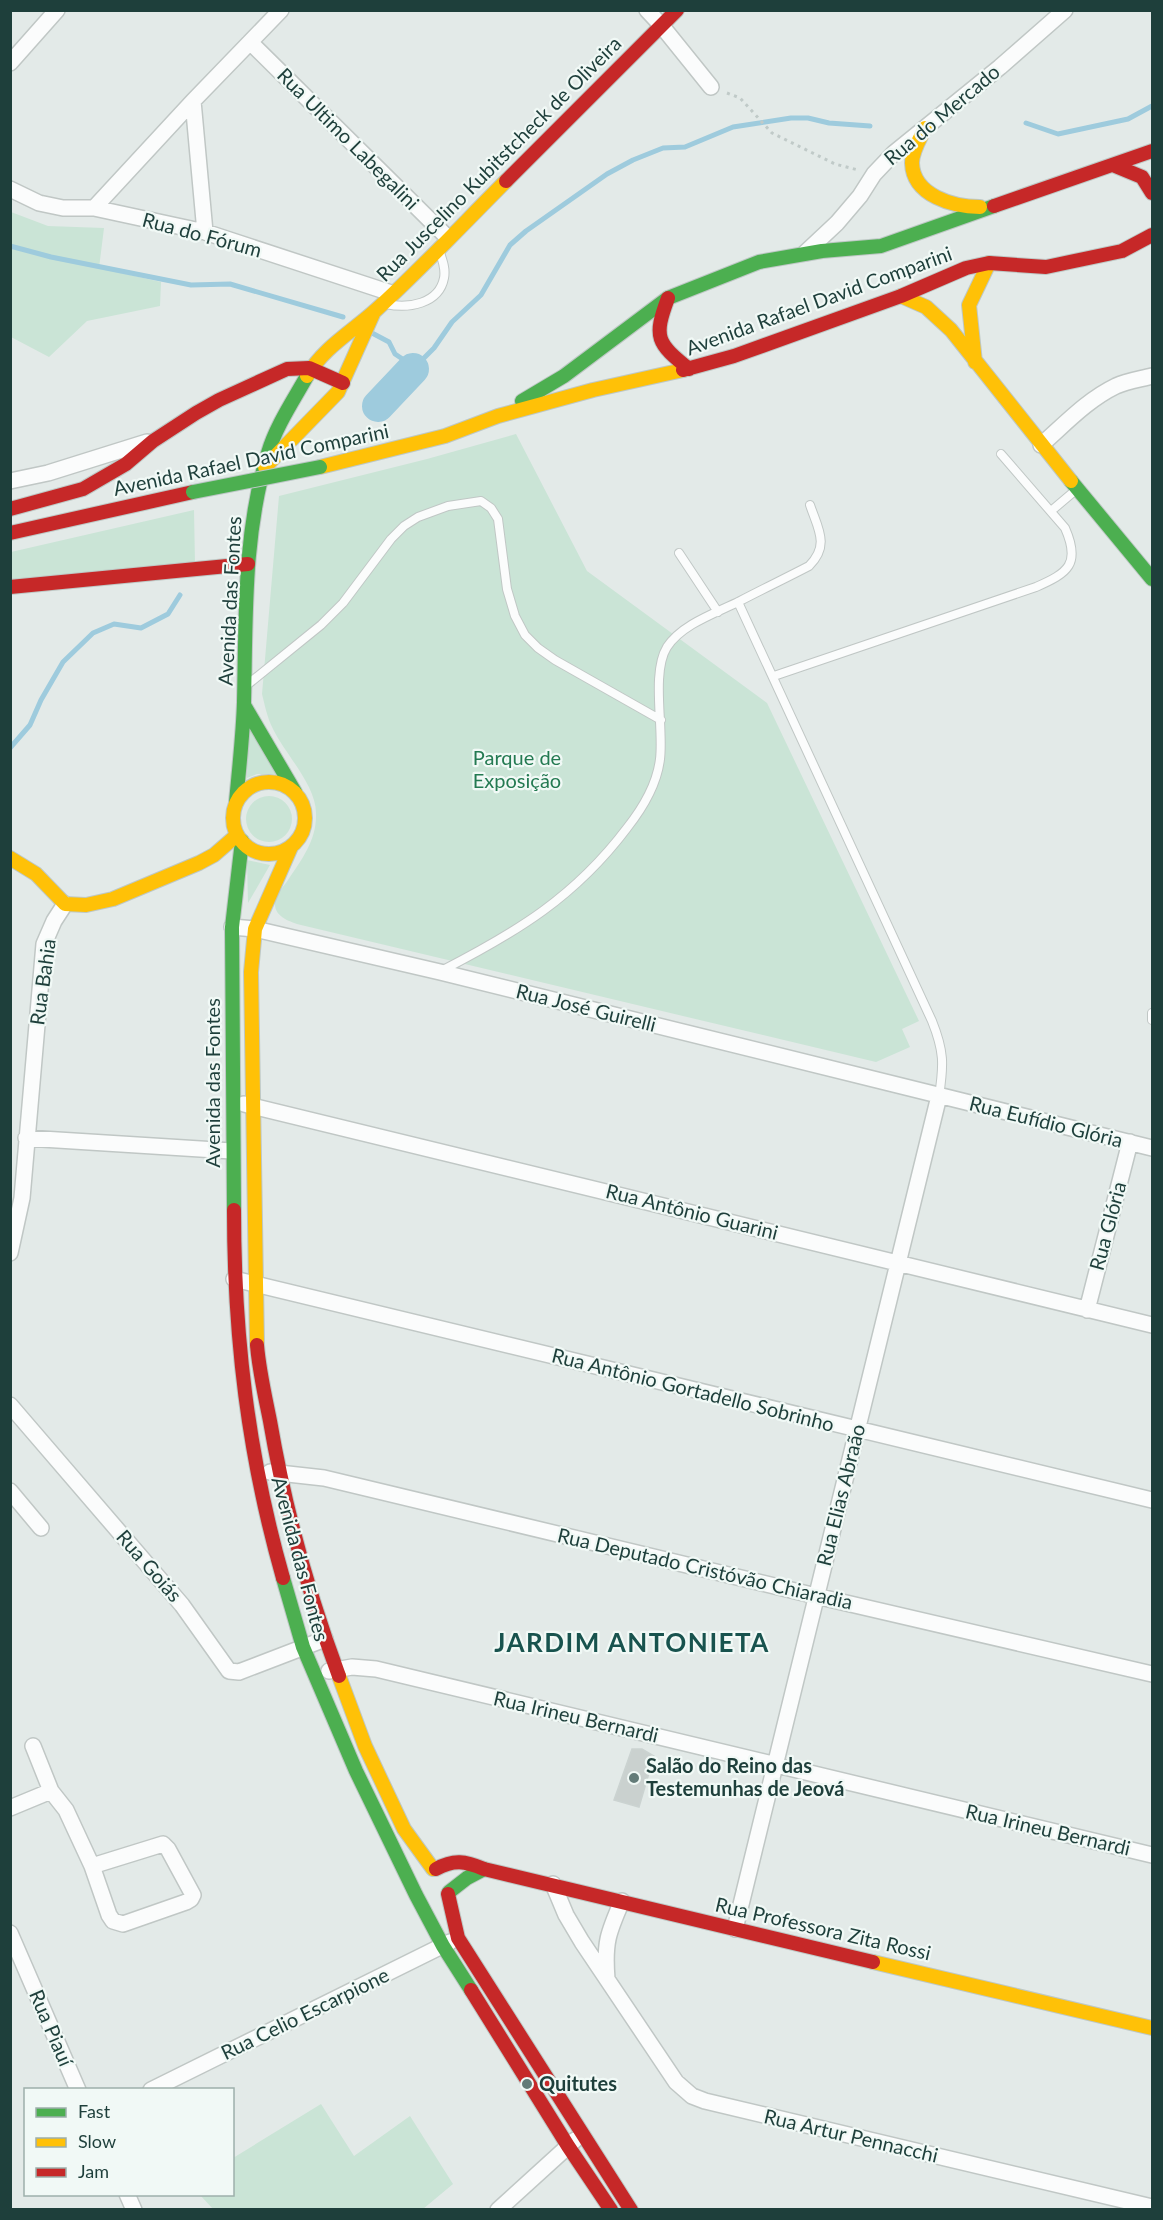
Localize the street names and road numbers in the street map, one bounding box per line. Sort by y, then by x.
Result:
street label: Rua Juscelino Kubitstcheck de Oliveira [371,31,626,286]
street label: Rua do Mercado [879,59,1004,170]
street label: Rua Ultimo Labegalini [273,62,425,214]
street label: Rua do Fórum [140,207,265,261]
street label: Avenida Rafael David Comparini [682,241,955,359]
street label: Avenida Rafael David Comparini [111,418,391,500]
street label: Avenida das Fontes [213,516,245,686]
street label: Rua Bahia [24,937,60,1027]
street label: Rua José Guirelli [514,978,659,1036]
street label: Avenida das Fontes [200,998,224,1168]
street label: Rua Eufídio Glória [967,1090,1125,1152]
street label: Rua Antônio Guarini [604,1178,781,1244]
street label: Rua Glória [1084,1179,1130,1273]
street label: Rua Antônio Gortadello Sobrinho [550,1342,837,1436]
street label: Rua Elias Abraão [811,1421,869,1568]
street label: Avenida das Fontes [267,1474,335,1644]
street label: Rua Deputado Cristóvão Chiaradia [555,1522,855,1614]
street label: Rua Goiás [112,1524,188,1606]
street label: Rua Irineu Bernardi [491,1685,661,1747]
street label: Rua Irineu Bernardi [963,1798,1133,1860]
street label: Rua Professora Zita Rossi [713,1892,933,1965]
street label: Rua Celio Escarpione [217,1962,392,2064]
street label: Rua Piauí [25,1986,79,2071]
street label: Rua Artur Pennacchi [762,2103,941,2167]

